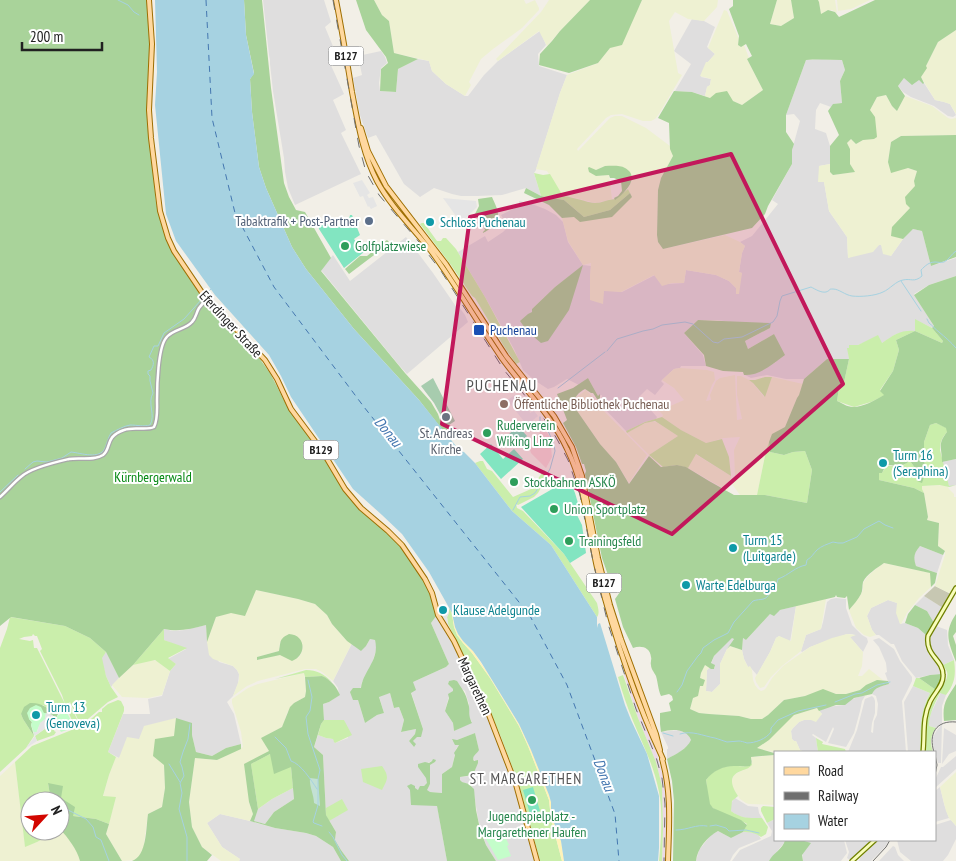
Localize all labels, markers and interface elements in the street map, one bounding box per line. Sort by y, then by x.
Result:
scale bar [22,20,102,52]
text: 200 m [30,27,63,46]
road number: B127 [328,46,364,66]
place label: Tabaktrafik + Post-Partner [235,212,359,230]
place label: Schloss Puchenau [440,213,526,231]
marker: Tabaktrafik + Post-Partner [363,215,375,227]
marker: Schloss Puchenau [424,216,436,228]
place label: Golfplatzwiese [355,237,426,255]
marker: Golfplatzwiese [339,240,351,252]
street label: Eferdinger Straße [195,287,267,361]
place label: Puchenau [490,321,537,339]
marker: Puchenau [472,323,486,337]
district label: PUCHENAU [467,375,537,395]
place label: Öffentliche Bibliothek Puchenau [514,395,669,413]
marker: Öffentliche Bibliothek Puchenau [498,398,510,410]
marker: St. Andreas Kirche [440,411,452,423]
water label: Donau [370,413,407,452]
place label: Ruderverein Wiking Linz [497,416,556,450]
place label: St. Andreas Kirche [420,424,473,458]
marker: Ruderverein Wiking Linz [481,427,493,439]
road number: B129 [304,440,338,460]
place label: Turm 16 (Seraphina) [893,446,949,480]
marker: Turm 16 (Seraphina) [877,457,889,469]
park label: Kürnbergerwald [114,468,192,486]
place label: Stockbahnen ASKÖ [524,473,616,491]
marker: Stockbahnen ASKÖ [508,476,520,488]
place label: Union Sportplatz [564,500,646,518]
marker: Union Sportplatz [548,503,560,515]
place label: Turm 15 (Luitgarde) [743,531,796,565]
place label: Trainingsfeld [579,532,641,550]
marker: Trainingsfeld [563,535,575,547]
marker: Turm 15 (Luitgarde) [727,542,739,554]
road number: B127 [586,574,622,592]
place label: Warte Edelburga [696,576,776,594]
marker: Warte Edelburga [680,579,692,591]
place label: Klause Adelgunde [453,601,540,619]
marker: Klause Adelgunde [437,604,449,616]
street label: Margarethen [454,654,496,718]
place label: Turm 13 (Genoveva) [46,698,100,732]
marker: Turm 13 (Genoveva) [30,709,42,721]
legend [774,751,936,841]
water label: Donau [590,756,620,795]
text: Road [818,761,844,780]
district label: ST. MARGARETHEN [470,769,582,788]
text: Railway [818,786,859,805]
north arrow [20,791,70,841]
marker: Jugendspielplatz - Margarethener Haufen [526,794,538,806]
text: N [47,803,66,818]
place label: Jugendspielplatz - Margarethener Haufen [478,807,586,841]
text: Water [818,811,849,830]

